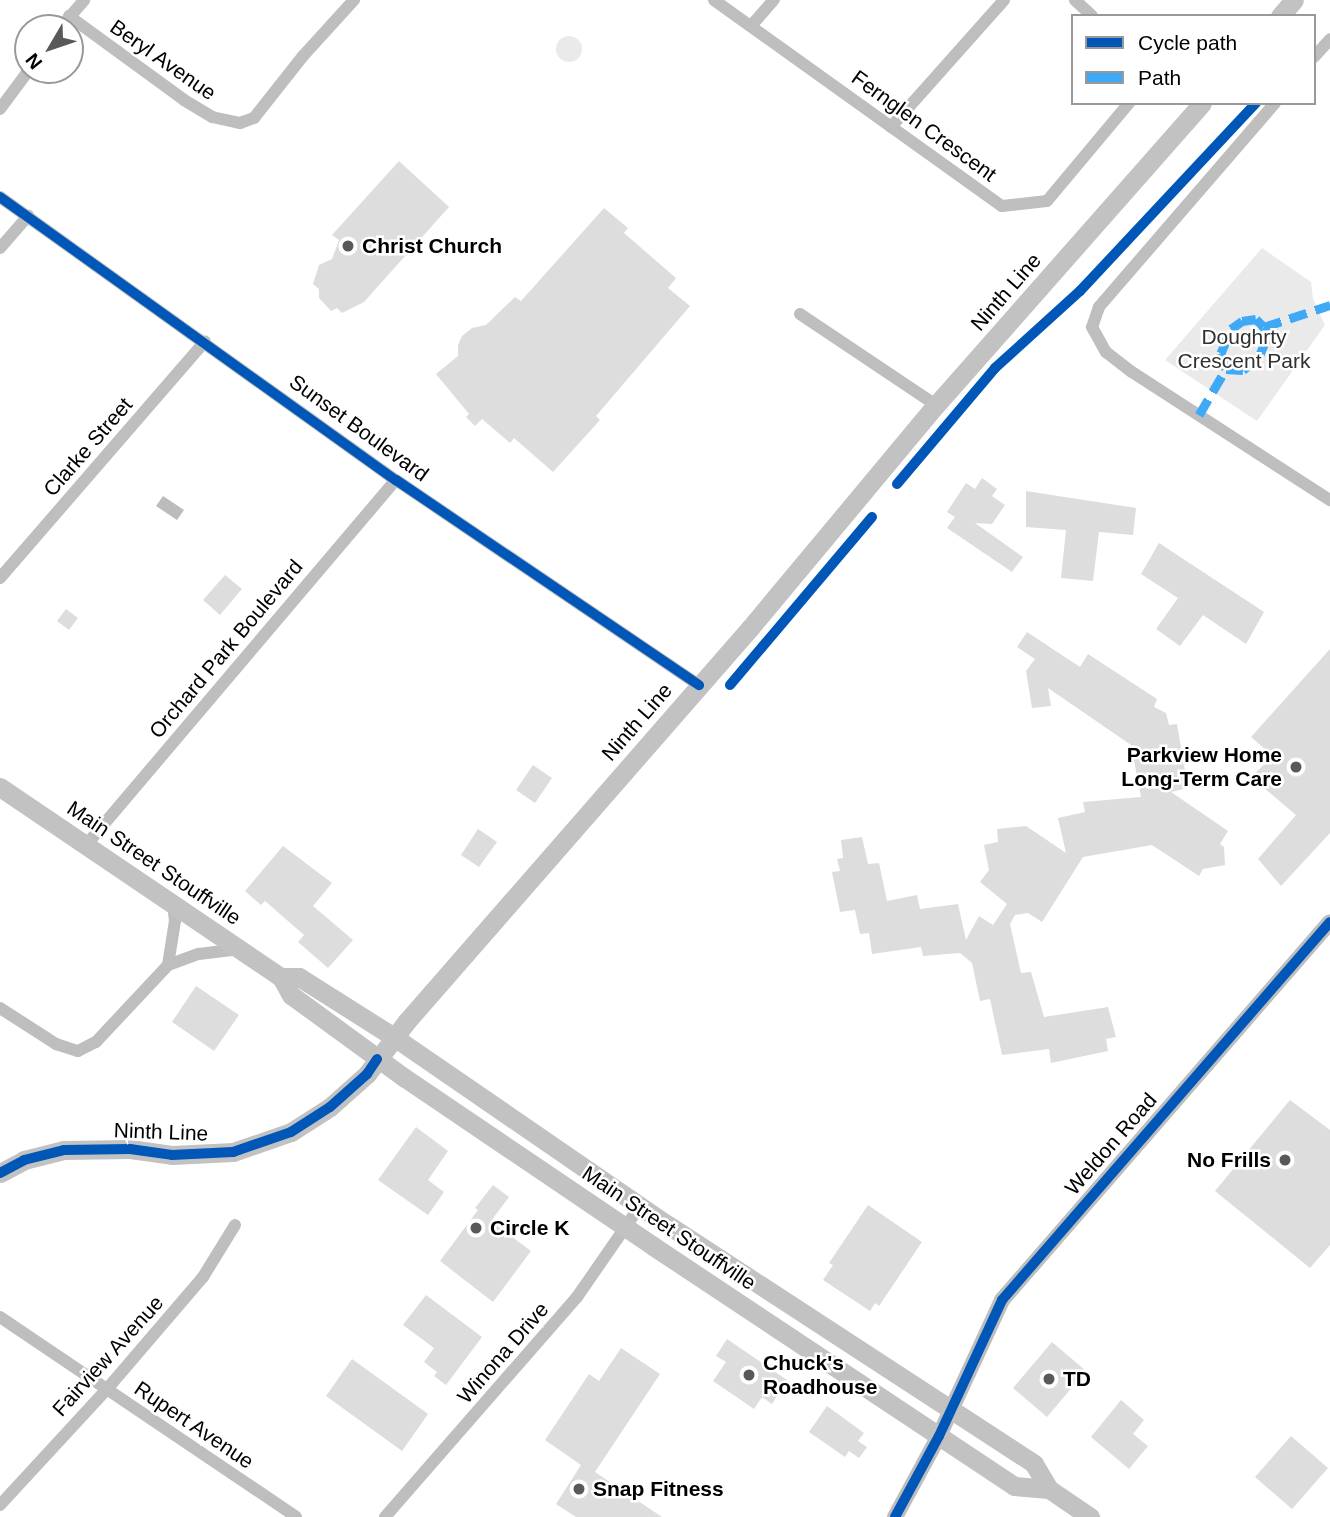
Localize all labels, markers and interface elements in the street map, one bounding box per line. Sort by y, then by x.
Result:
north arrow [14,14,84,84]
street label: Beryl Avenue [105,14,221,106]
legend [1071,14,1316,105]
text: Cycle path [1138,31,1237,54]
text: N [21,49,46,73]
street label: Fernglen Crescent [847,65,1001,187]
text: Path [1138,66,1181,89]
place label: Christ Church [362,233,502,259]
marker: Christ Church [340,238,356,254]
street label: Ninth Line [965,248,1047,336]
park label: Doughrty Crescent Park [1177,324,1311,374]
street label: Sunset Boulevard [285,369,433,487]
street label: Clarke Street [38,392,138,502]
street label: Orchard Park Boulevard [144,555,308,743]
street label: Ninth Line [596,678,678,766]
place label: Parkview Home Long-Term Care [1121,742,1282,792]
marker: Parkview Home Long-Term Care [1288,759,1304,775]
street label: Main Street Stouffville [62,796,246,930]
street label: Weldon Road [1060,1088,1162,1200]
street label: Ninth Line [113,1118,209,1146]
place label: No Frills [1187,1147,1271,1173]
marker: No Frills [1277,1152,1293,1168]
street label: Main Street Stouffville [577,1161,761,1295]
place label: Circle K [490,1215,569,1241]
marker: Circle K [468,1220,484,1236]
street label: Fairview Avenue [47,1290,169,1422]
street label: Winona Drive [452,1297,554,1409]
place label: Chuck's Roadhouse [763,1350,877,1400]
place label: TD [1063,1366,1091,1392]
marker: Chuck's Roadhouse [741,1367,757,1383]
marker: TD [1041,1371,1057,1387]
street label: Rupert Avenue [129,1375,259,1475]
place label: Snap Fitness [593,1476,724,1502]
marker: Snap Fitness [571,1481,587,1497]

